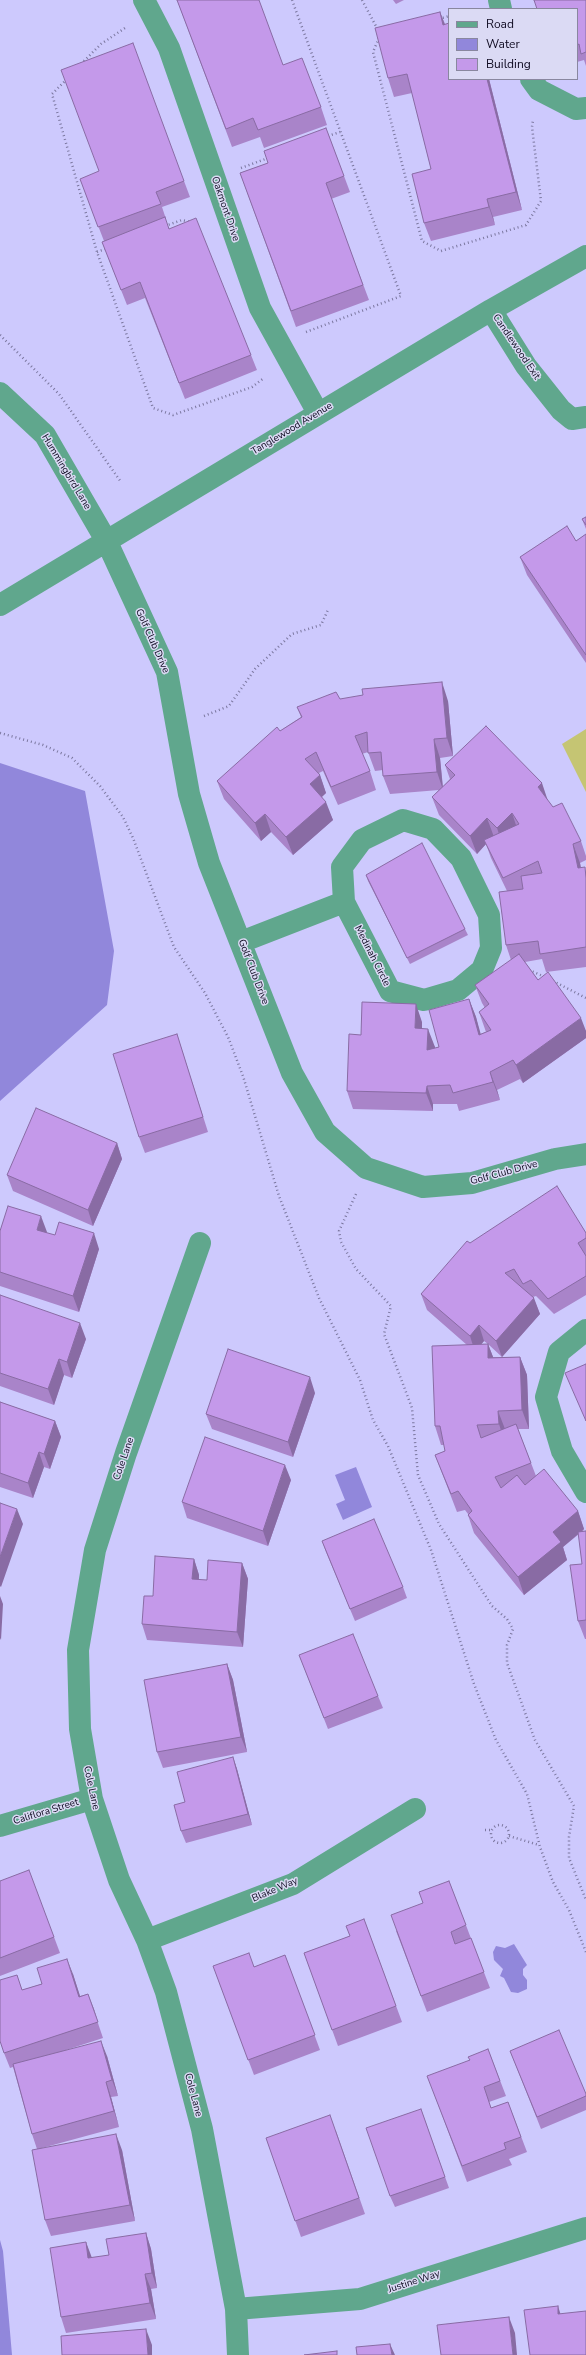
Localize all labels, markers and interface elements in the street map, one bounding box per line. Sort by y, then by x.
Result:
legend [448,8,578,80]
text: Road [486,16,514,32]
text: Water [486,36,520,52]
text: Building [486,56,531,72]
street label: Oakmont Drive [208,175,242,243]
street label: Candlewood Exit [490,312,542,382]
street label: Tanglewood Avenue [249,400,335,458]
street label: Hummingbird Lane [39,432,93,512]
street label: Golf Club Drive [132,607,172,675]
street label: Medinah Circle [352,924,392,988]
street label: Golf Club Drive [235,938,271,1006]
street label: Golf Club Drive [469,1158,539,1188]
street label: Cole Lane [111,1436,137,1482]
street label: Cole Lane [81,1765,101,1811]
street label: Califlora Street [12,1796,80,1828]
street label: Blake Way [250,1875,300,1905]
street label: Cole Lane [181,2072,205,2118]
street label: Justine Way [387,2268,441,2296]

